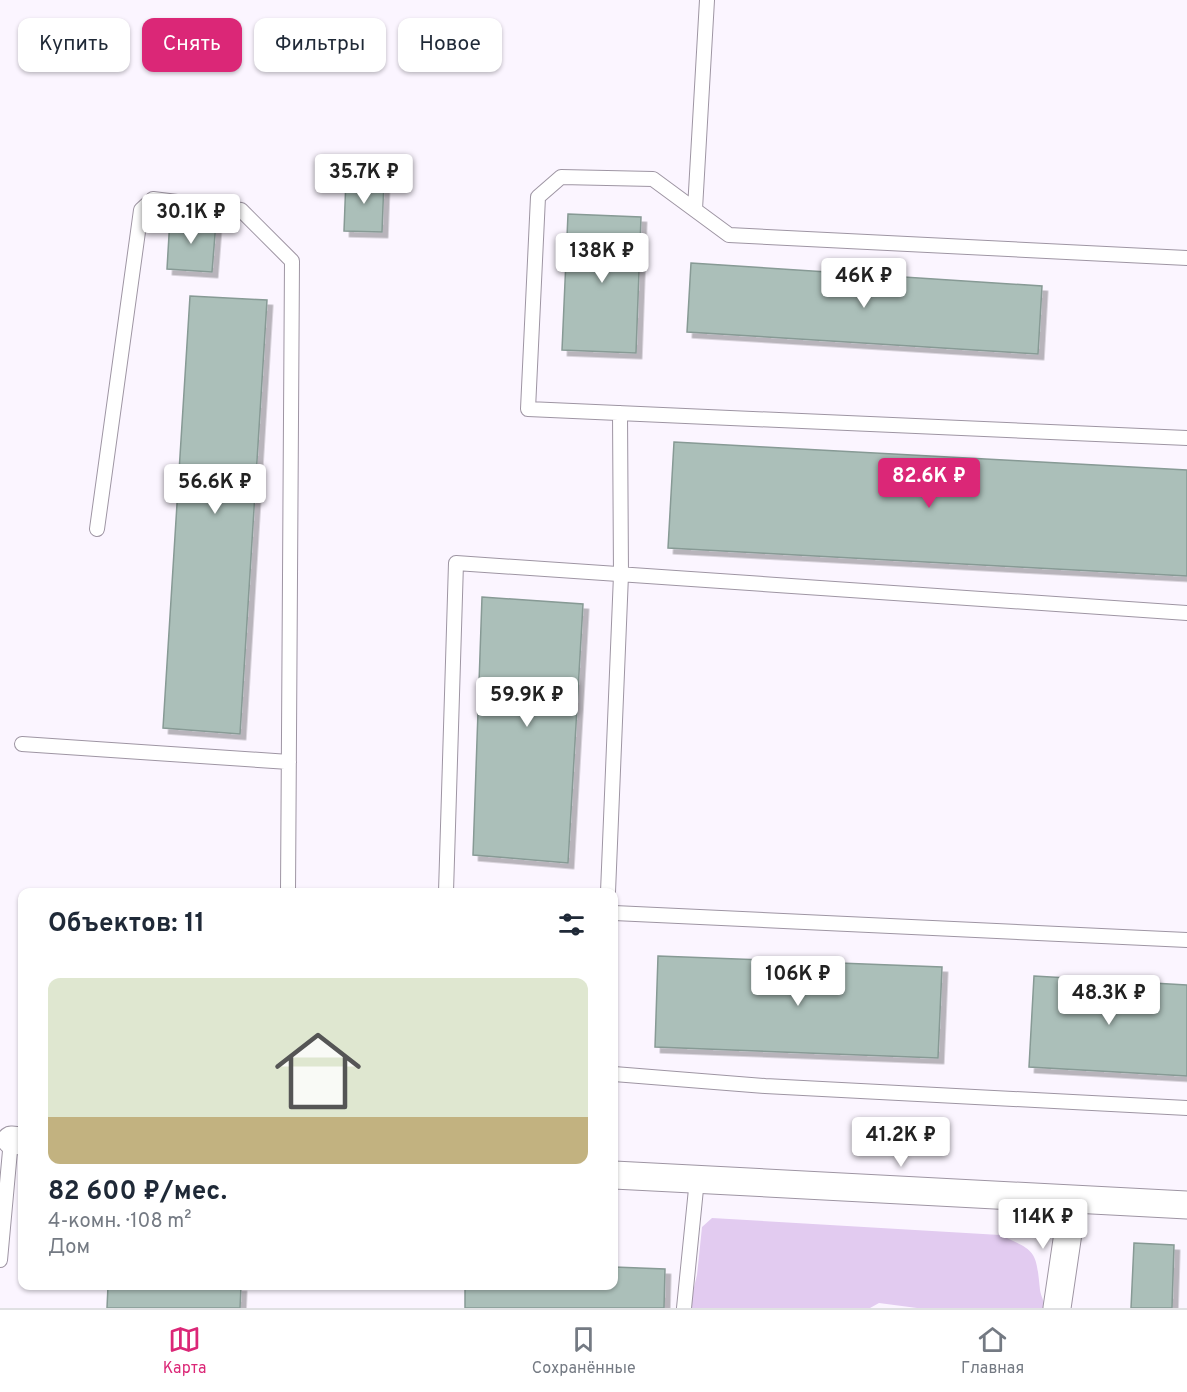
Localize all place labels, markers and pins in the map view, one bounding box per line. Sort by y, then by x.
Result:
pin: 35.7K ₽ [309,154,419,205]
pin: 30.1K ₽ [136,194,246,245]
pin: 138K ₽ [553,233,651,284]
pin: 46K ₽ [822,258,906,309]
pin: 82.6K ₽ [874,458,984,509]
pin: 56.6K ₽ [160,464,270,515]
pin: 59.9K ₽ [472,677,582,728]
pin: 106K ₽ [749,956,847,1007]
pin: 48.3K ₽ [1054,975,1164,1026]
pin: 41.2K ₽ [846,1117,956,1168]
pin: 114K ₽ [994,1199,1092,1250]

